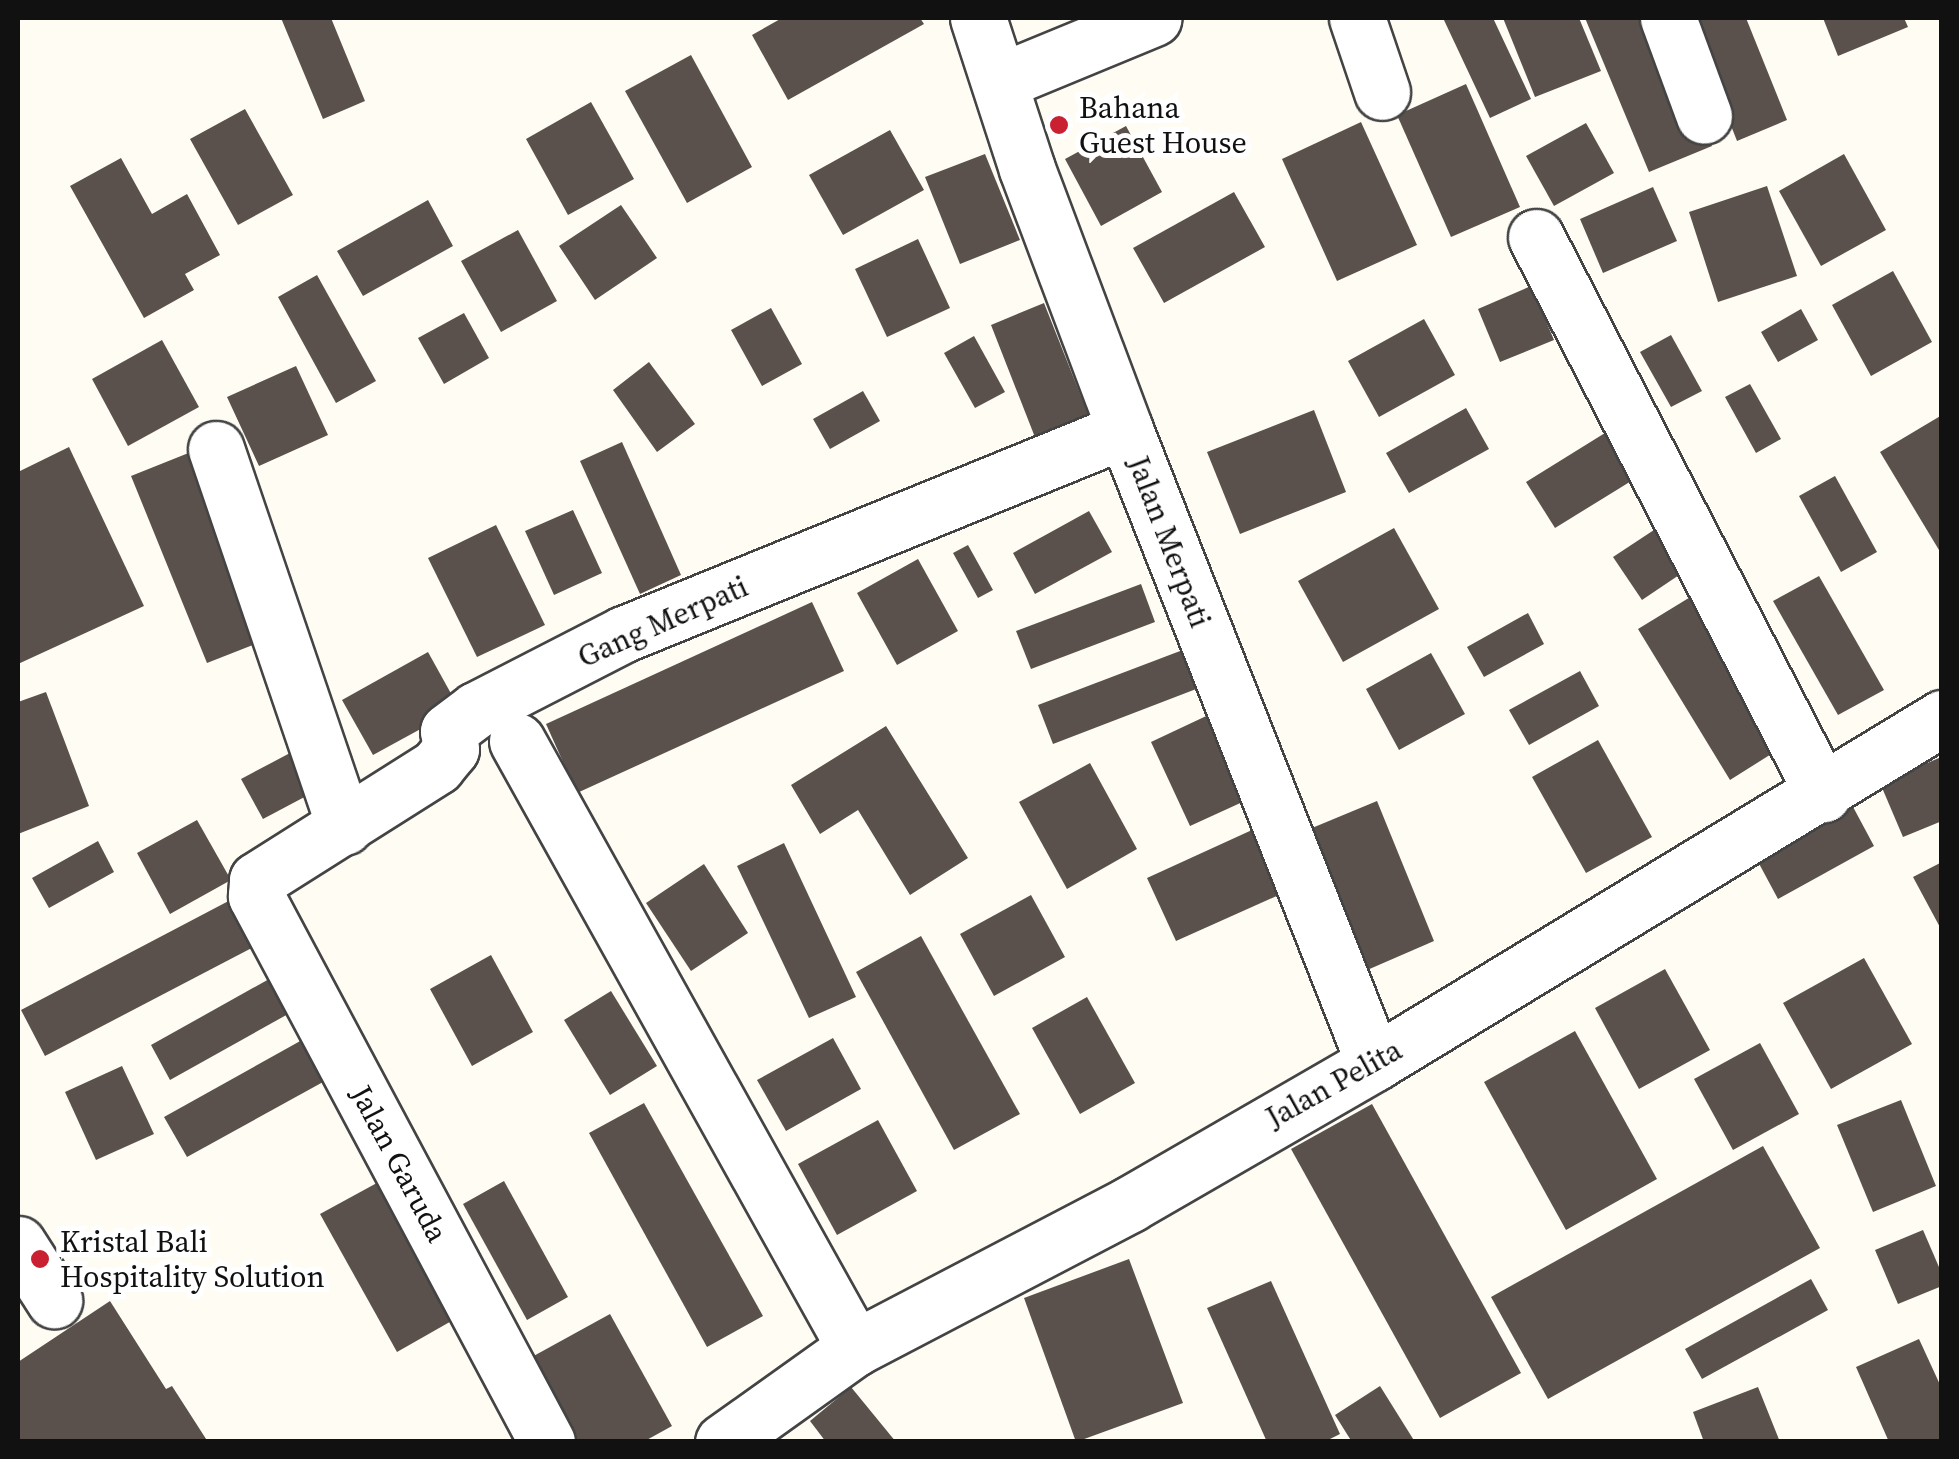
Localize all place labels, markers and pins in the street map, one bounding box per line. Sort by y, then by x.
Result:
place label: Bahana Guest House [1079,90,1247,160]
marker: Bahana Guest House [1048,114,1070,136]
place label: Kristal Bali Hospitality Solution [60,1224,325,1294]
marker: Kristal Bali Hospitality Solution [29,1248,51,1270]

